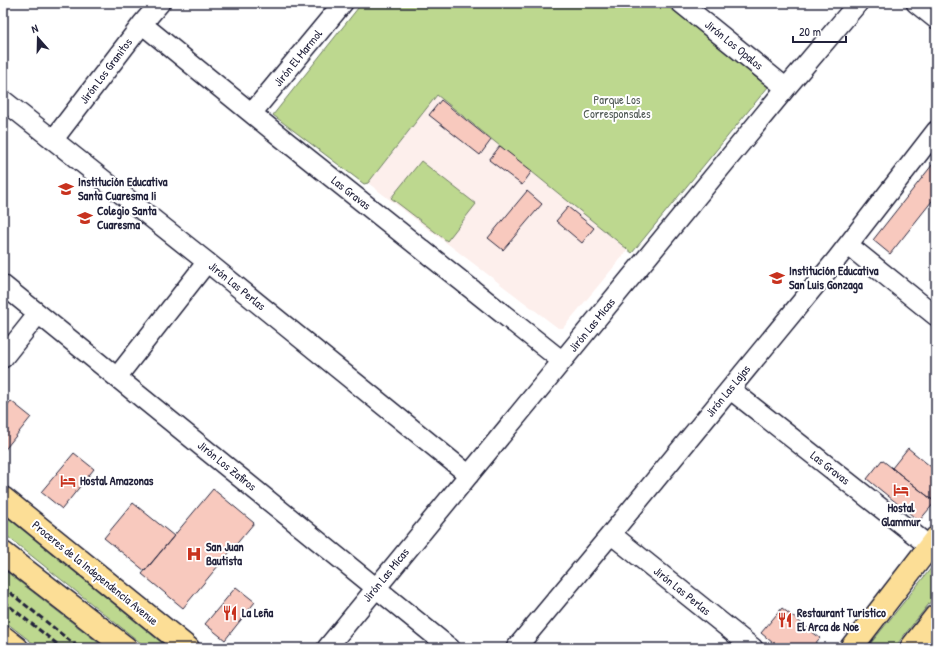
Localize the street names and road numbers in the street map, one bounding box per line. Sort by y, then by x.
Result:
street label: Jirón Los Opalos [702,16,767,74]
street label: Jirón El Marmol [269,25,326,90]
street label: Jirón Los Granitos [75,34,136,107]
street label: Las Gravas [328,172,375,214]
street label: Jirón Las Perlas [205,257,270,314]
street label: Jirón Las Micas [565,294,619,355]
street label: Jirón Las Lajas [701,361,754,420]
street label: Jirón Los Zafiros [194,437,261,495]
street label: Las Gravas [807,447,854,489]
street label: Proceres de la Independencia Avenue [29,516,162,629]
street label: Jirón Las Micas [359,544,413,605]
street label: Jirón Las Perlas [650,562,715,619]

